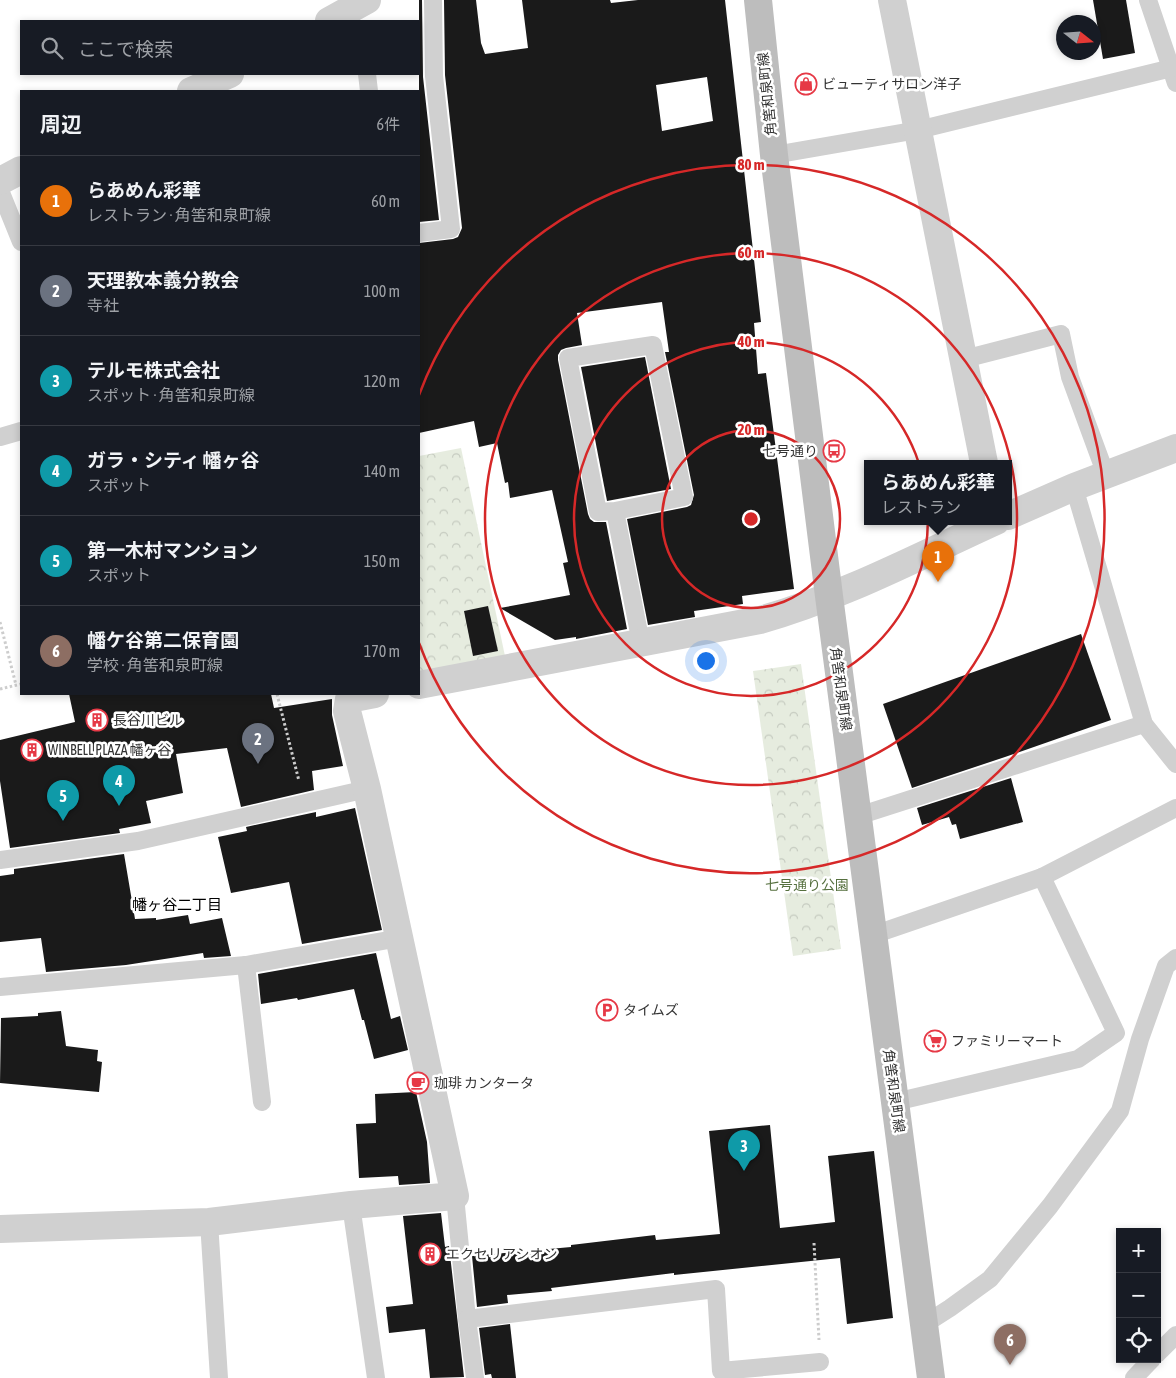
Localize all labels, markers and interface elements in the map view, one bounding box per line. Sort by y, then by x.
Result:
north arrow [1056,15,1101,60]
search box [20,20,420,75]
icon: search [38,34,66,62]
text: ここで検索 [78,38,173,60]
street label: 角筈和泉町線 [755,51,779,137]
shop icon: ビューティサロン洋子 [794,72,818,96]
place label: ビューティサロン洋子 [822,76,961,92]
text: 周辺 [40,112,82,136]
text: 6件 [376,115,400,133]
text: 80 m [738,156,765,173]
text: らあめん彩華 [87,179,201,201]
text: 1 [52,192,60,210]
text: 60 m [371,192,400,210]
text: レストラン · 角筈和泉町線 [87,206,271,224]
text: 60 m [738,244,765,261]
text: 天理教本義分教会 [87,269,239,291]
text: 2 [52,282,60,300]
text: 100 m [364,282,400,300]
text: 寺社 [87,296,119,314]
text: 40 m [737,333,765,350]
text: テルモ株式会社 [87,359,220,381]
text: 3 [52,372,60,390]
text: 120 m [364,372,400,390]
text: スポット · 角筈和泉町線 [87,386,255,404]
text: 20 m [738,421,765,438]
bus stop icon: 七号通り [822,439,846,463]
place label: 七号通り [762,443,818,459]
text: ガラ・シティ 幡ヶ谷 [87,449,259,471]
popup [864,460,1012,525]
text: 4 [52,462,60,480]
text: 140 m [364,462,400,480]
text: らあめん彩華 [881,471,995,493]
text: スポット [87,476,151,494]
text: レストラン [881,498,961,516]
centre of rings [742,510,760,528]
text: 第一木村マンション [87,539,258,561]
pin: 1 [922,541,954,582]
text: 5 [52,552,60,570]
text: 150 m [364,552,400,570]
text: スポット [87,566,151,584]
text: 幡ケ谷第二保育園 [87,629,239,651]
text: 6 [52,642,60,660]
text: 170 m [364,642,400,660]
street label: 角筈和泉町線 [827,646,855,732]
your location [693,648,719,674]
text: 学校 · 角筈和泉町線 [87,656,223,674]
building icon: 長谷川ビル [85,708,109,732]
place label: 長谷川ビル [113,712,183,728]
pin: 2 [242,723,274,764]
building icon: WINBELL PLAZA 幡ヶ谷 [20,738,44,762]
place label: WINBELL PLAZA 幡ヶ谷 [48,742,172,758]
pin: 4 [103,765,135,806]
pin: 5 [47,780,79,821]
park label: 七号通り公園 [765,877,849,893]
district label: 幡ヶ谷二丁目 [132,896,222,913]
parking icon: タイムズ [595,998,619,1022]
place label: タイムズ [623,1002,679,1018]
supermarket icon: ファミリーマート [923,1029,947,1053]
place label: ファミリーマート [951,1033,1063,1049]
street label: 角筈和泉町線 [880,1048,908,1134]
cafe icon: 珈琲 カンタータ [406,1071,430,1095]
place label: 珈琲 カンタータ [434,1075,534,1091]
pin: 3 [728,1130,760,1171]
map controls [1116,1228,1161,1363]
button: + [1116,1228,1161,1273]
building icon: エクセリアシオン [418,1242,442,1266]
place label: エクセリアシオン [446,1246,557,1262]
button: − [1116,1273,1161,1318]
button: locate [1116,1318,1161,1363]
pin: 6 [994,1324,1026,1365]

